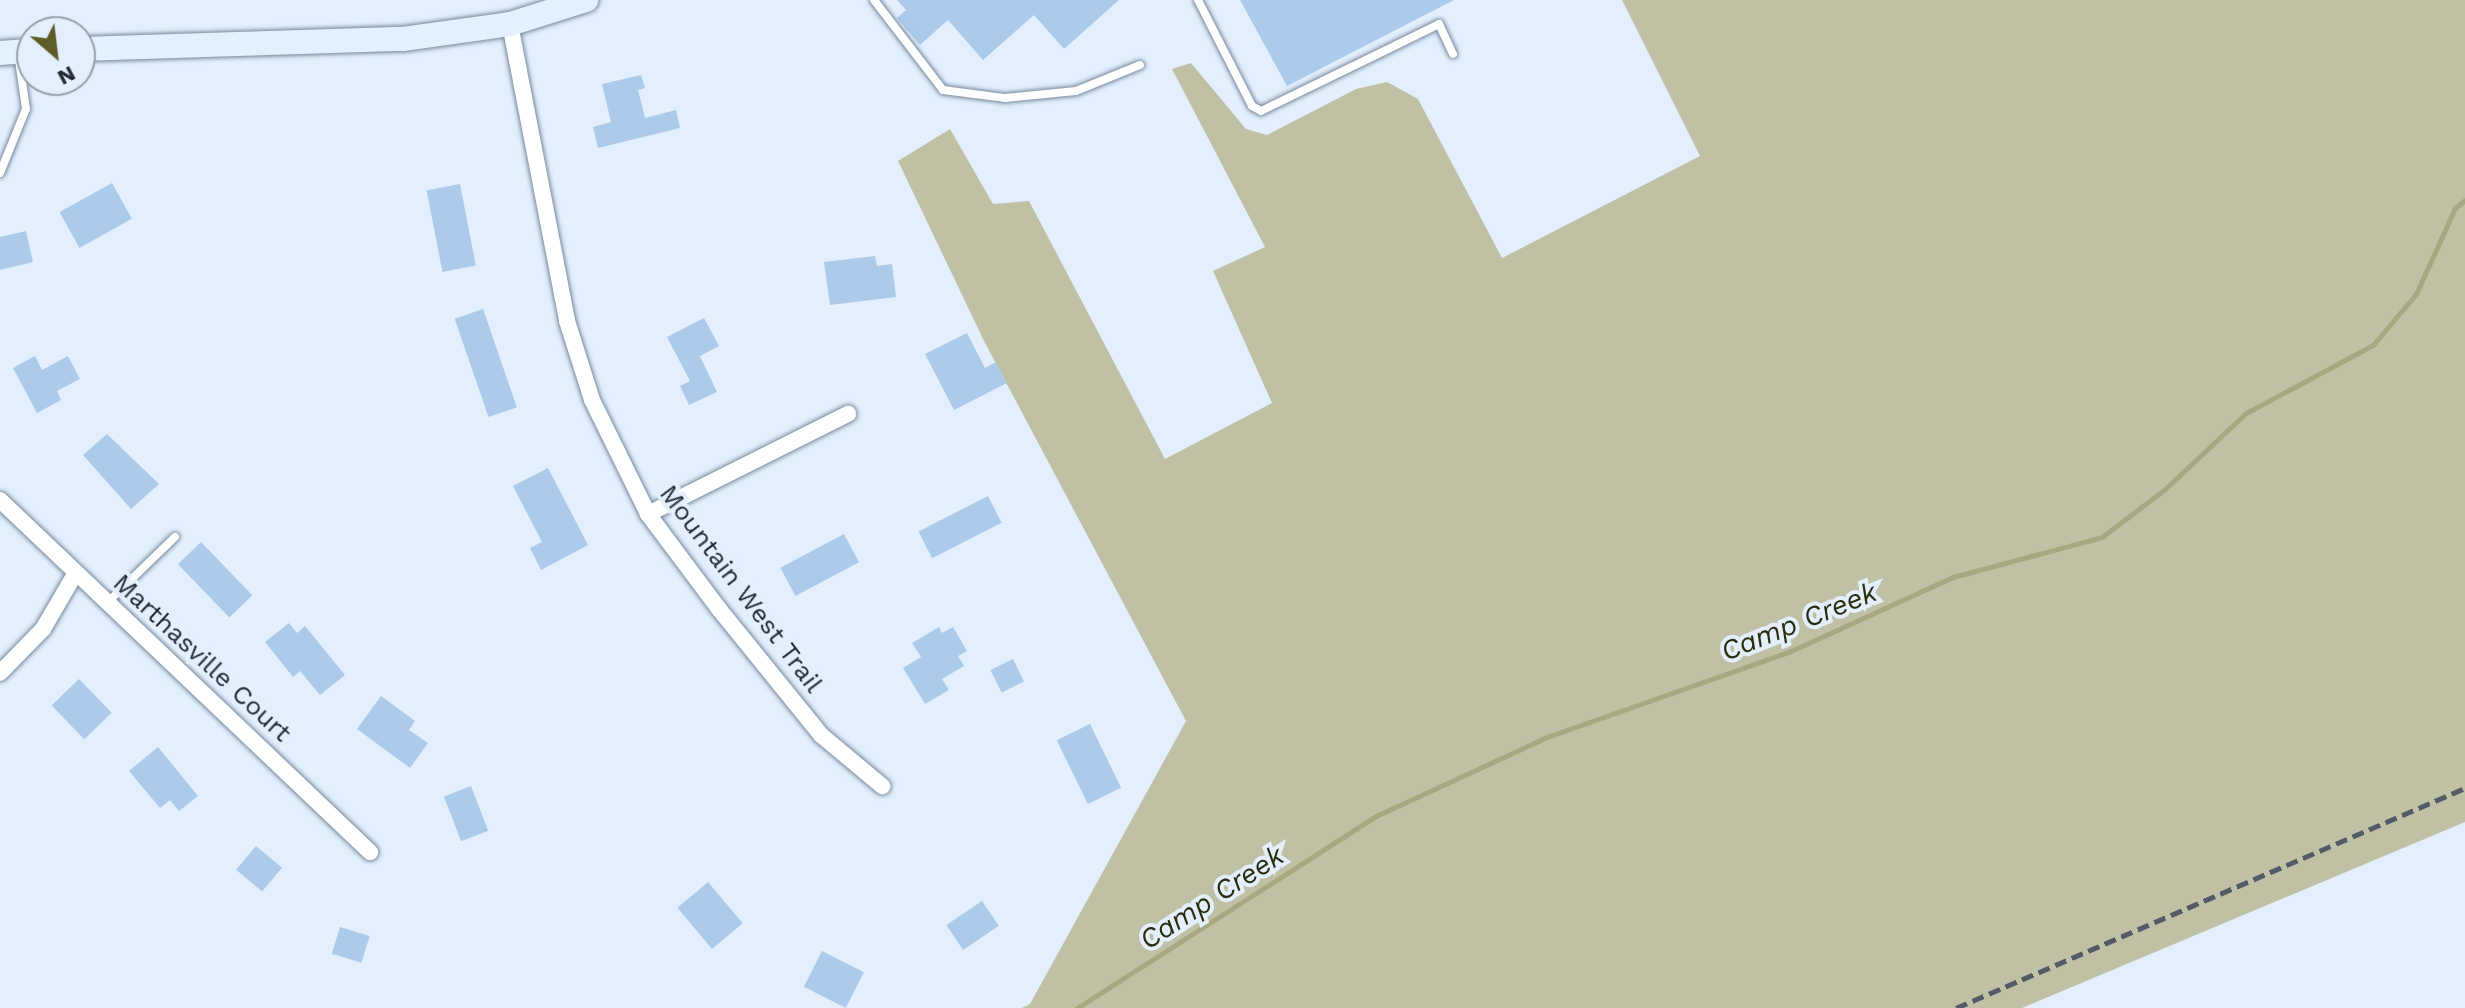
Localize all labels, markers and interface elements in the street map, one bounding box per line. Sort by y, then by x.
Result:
north arrow [16,16,96,96]
text: N [53,61,80,91]
street label: Mountain West Trail [652,478,830,700]
street label: Marthasville Court [106,567,298,749]
water label: Camp Creek [1716,575,1882,669]
water label: Camp Creek [1134,839,1290,957]

